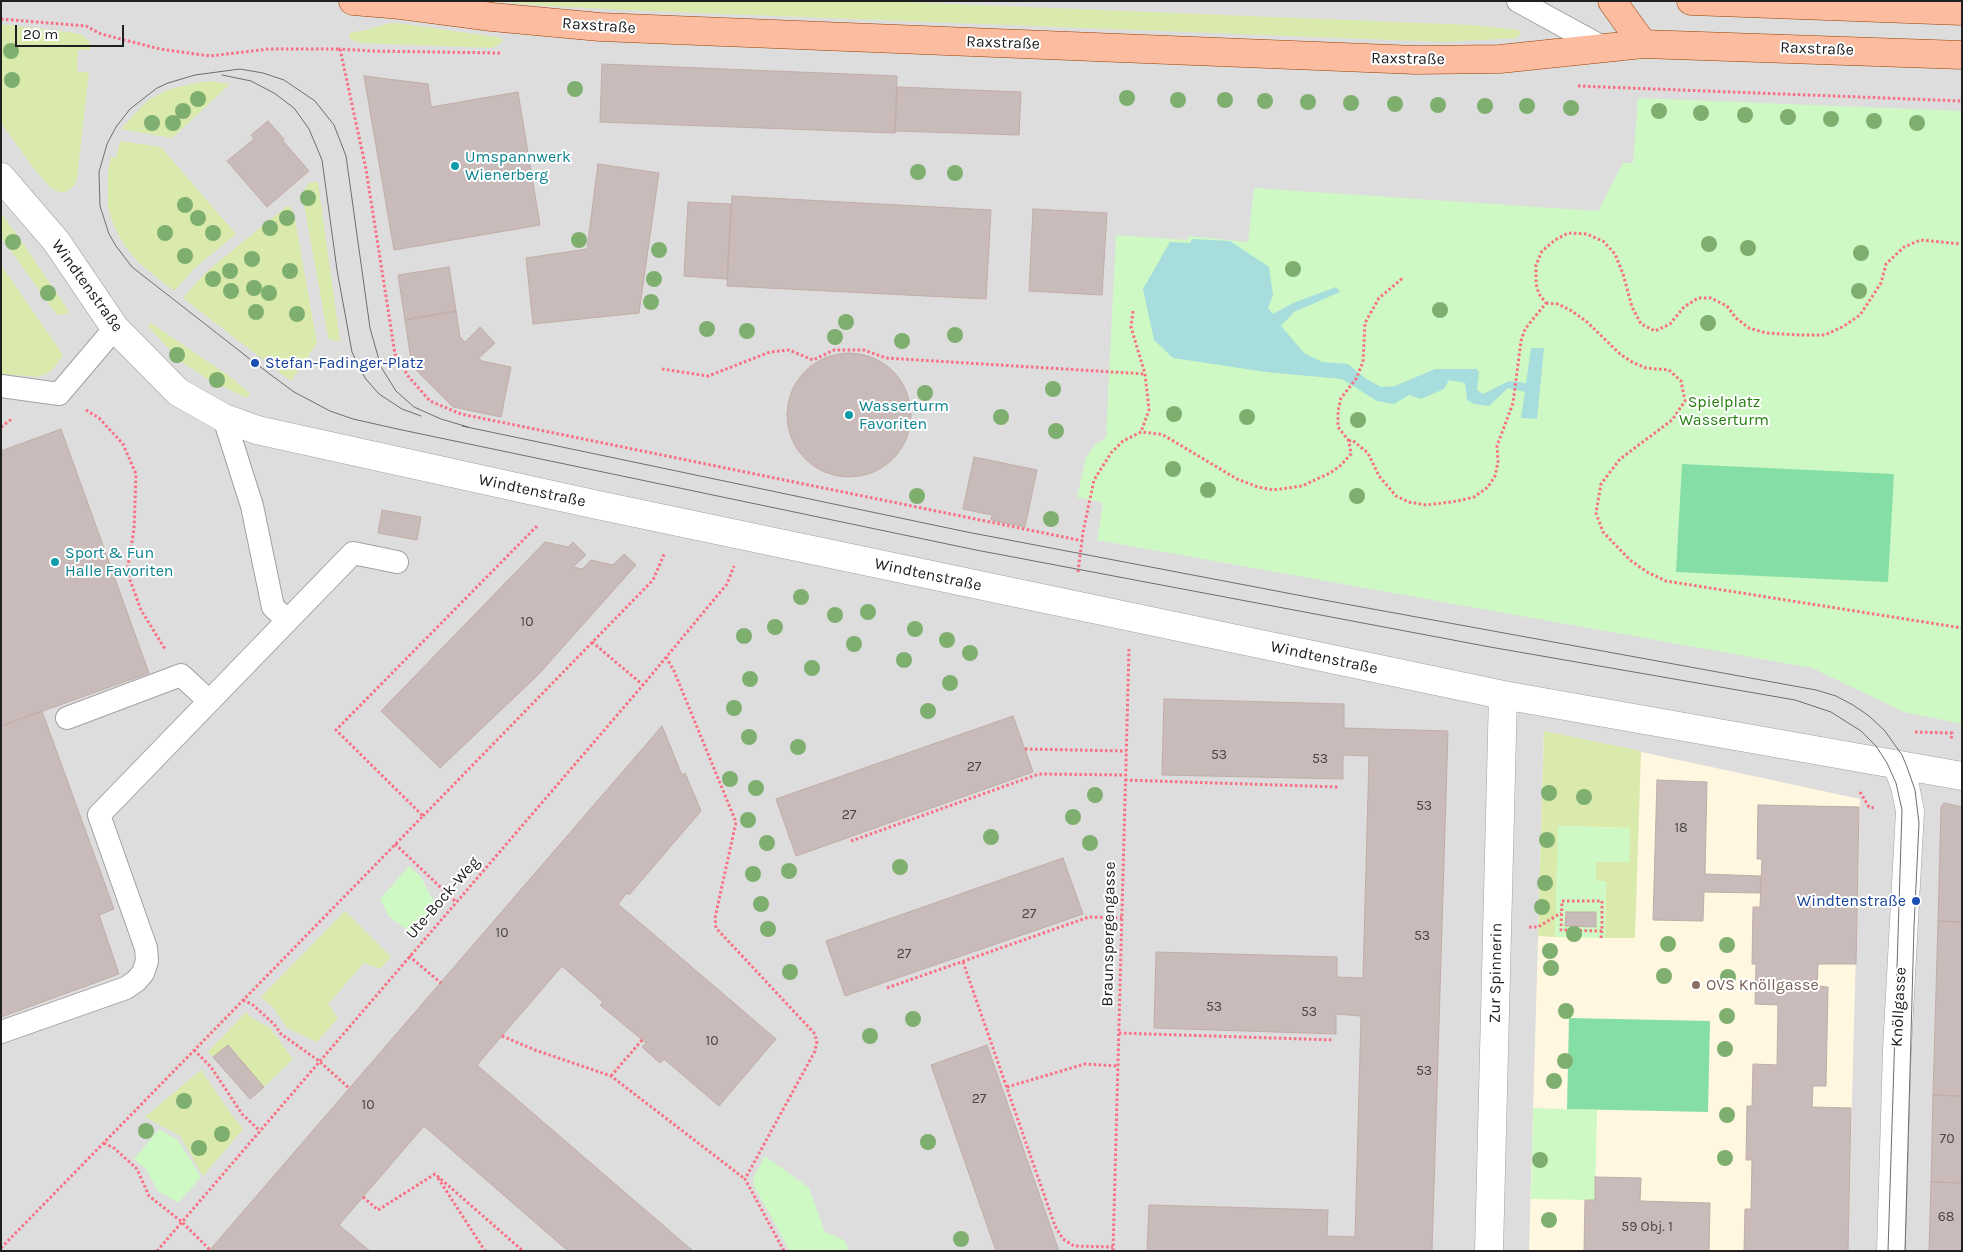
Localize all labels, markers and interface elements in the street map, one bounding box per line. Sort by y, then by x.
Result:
street label: Raxstraße [562,14,636,38]
scale bar [18,15,126,47]
text: 20 m [23,25,58,43]
street label: Raxstraße [966,32,1040,54]
street label: Raxstraße [1780,38,1854,60]
street label: Raxstraße [1371,49,1445,69]
place label: Umspannwerk Wienerberg [465,147,571,185]
marker: Umspannwerk Wienerberg [449,160,461,172]
street label: Windtenstraße [47,236,127,336]
place label: Stefan-Fadinger-Platz [265,353,423,373]
marker: Stefan-Fadinger-Platz [249,357,261,369]
park label: Spielplatz Wasserturm [1679,392,1769,430]
place label: Wasserturm Favoriten [859,396,949,434]
marker: Wasserturm Favoriten [843,409,855,421]
street label: Windtenstraße [477,470,587,512]
place label: Sport & Fun Halle Favoriten [65,543,174,581]
street label: Windtenstraße [873,554,983,596]
marker: Sport & Fun Halle Favoriten [49,556,61,568]
house number: 10 [521,614,533,630]
street label: Windtenstraße [1269,637,1379,679]
house number: 53 [1211,747,1227,763]
house number: 53 [1312,751,1328,767]
house number: 27 [967,759,981,775]
house number: 53 [1416,798,1432,814]
house number: 27 [842,807,856,823]
house number: 18 [1674,820,1688,836]
street label: Ute-Bock-Weg [402,853,484,943]
street label: Braunspergengasse [1098,861,1120,1007]
place label: Windtenstraße [1797,891,1906,911]
marker: Windtenstraße [1910,895,1922,907]
house number: 27 [1022,906,1036,922]
street label: Zur Spinnerin [1486,923,1506,1023]
house number: 10 [496,925,508,941]
house number: 53 [1414,928,1430,944]
house number: 27 [897,946,911,962]
street label: Knöllgasse [1887,967,1911,1047]
place label: OVS Knöllgasse [1706,975,1819,995]
marker: OVS Knöllgasse [1690,979,1702,991]
house number: 53 [1206,999,1222,1015]
house number: 53 [1301,1004,1317,1020]
house number: 10 [706,1033,718,1049]
house number: 53 [1416,1063,1432,1079]
house number: 27 [972,1091,986,1107]
house number: 10 [362,1097,374,1113]
house number: 70 [1940,1131,1954,1147]
house number: 68 [1938,1209,1954,1225]
house number: 59 Obj. 1 [1621,1219,1673,1235]

